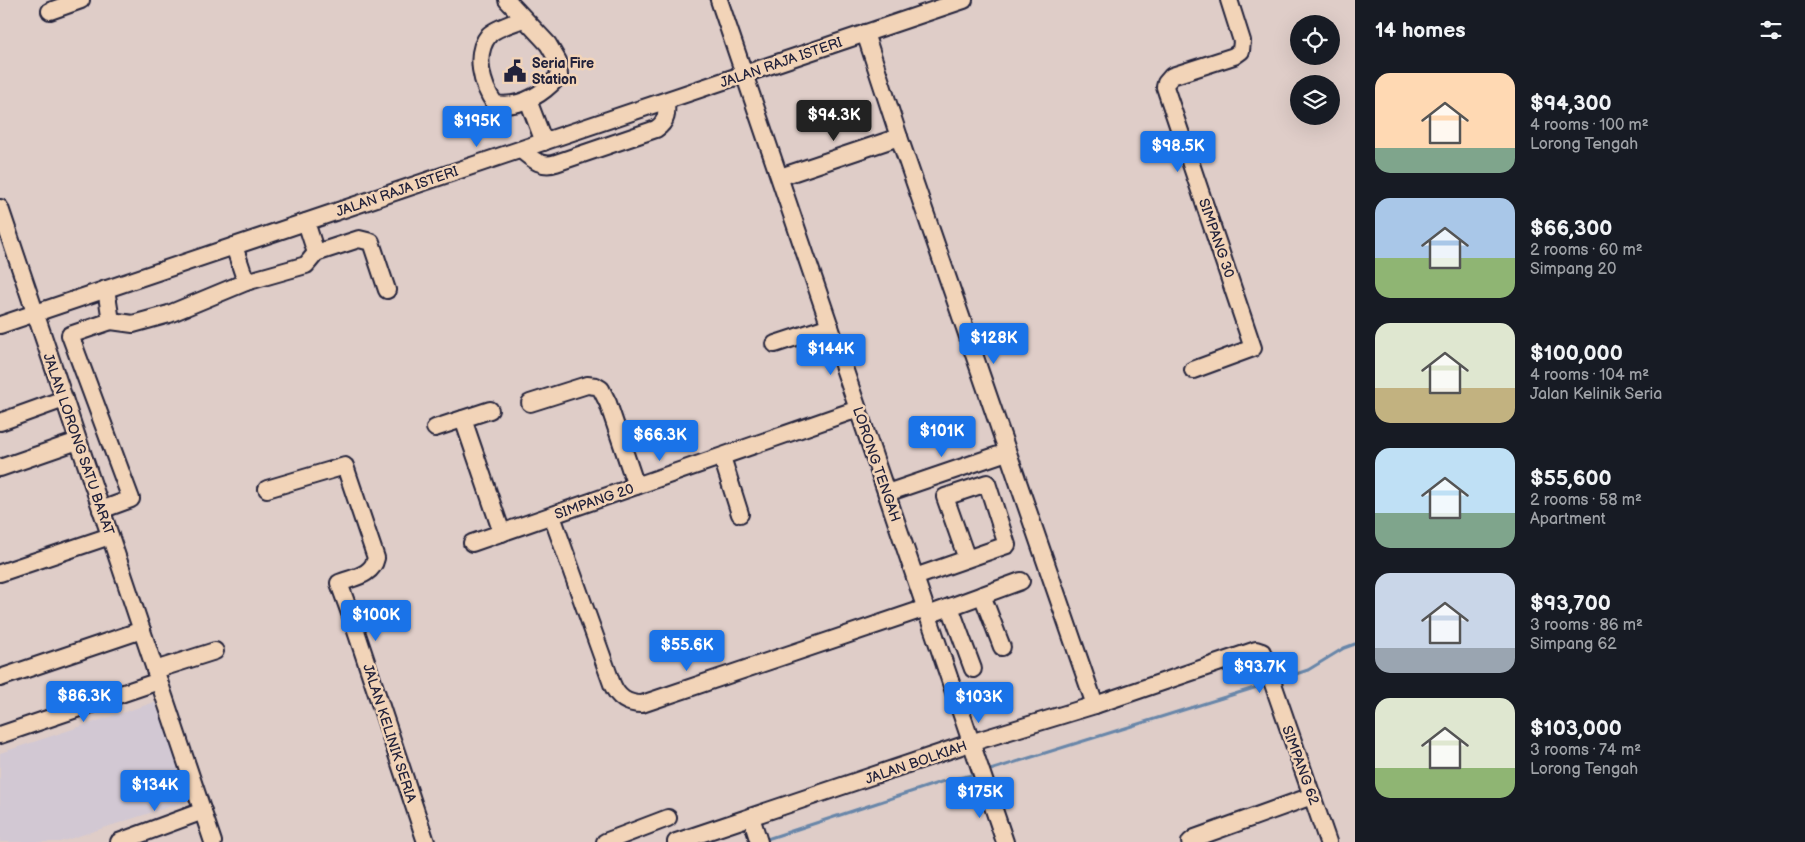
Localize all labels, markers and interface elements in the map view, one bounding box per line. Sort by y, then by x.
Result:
map controls [1290,15,1340,125]
button: locate [1290,15,1340,65]
icon: filters [1757,16,1785,44]
text: 14 homes [1375,18,1466,43]
street label: JALAN RAJA ISTERI [718,34,845,91]
place label: Seria Fire Station [532,55,594,88]
public building icon: Seria Fire Station [502,58,528,84]
button: layers [1290,75,1340,125]
text: $94,300 [1530,91,1612,116]
icon: home [1415,93,1475,153]
pin: $94.3K [793,100,875,142]
pin: $195K [442,106,512,148]
text: $94.3K [807,106,861,125]
text: $195K [454,112,500,131]
text: 4 rooms · 100 m² [1530,116,1649,135]
pin: $98.5K [1137,130,1219,173]
text: Lorong Tengah [1530,135,1638,154]
text: $98.5K [1151,137,1205,156]
street label: JALAN RAJA ISTERI [334,163,461,220]
street label: SIMPANG 30 [1195,196,1238,280]
text: $66,300 [1530,216,1612,241]
icon: home [1415,218,1475,278]
text: 2 rooms · 60 m² [1530,241,1643,260]
text: Simpang 20 [1530,260,1616,279]
pin: $128K [959,322,1029,365]
text: $128K [970,329,1018,348]
pin: $144K [796,334,866,376]
text: $144K [807,340,855,359]
text: $100,000 [1530,341,1623,366]
icon: home [1415,343,1475,403]
street label: JALAN LORONG SATU BARAT [39,351,118,538]
text: 4 rooms · 104 m² [1530,366,1649,385]
text: Jalan Kelinik Seria [1530,385,1662,404]
street label: LORONG TENGAH [849,404,904,524]
pin: $101K [907,416,977,458]
pin: $66.3K [619,420,701,462]
text: $101K [920,422,964,441]
text: $66.3K [633,426,687,445]
text: $55,600 [1530,466,1612,491]
icon: home [1415,468,1475,528]
street label: SIMPANG 20 [552,480,636,523]
text: 2 rooms · 58 m² [1530,491,1642,510]
text: Apartment [1530,510,1606,529]
text: $93,700 [1530,591,1611,616]
icon: home [1415,593,1475,653]
pin: $100K [341,600,411,642]
text: $100K [352,606,400,625]
text: 3 rooms · 86 m² [1530,616,1643,635]
pin: $55.6K [646,630,728,672]
text: Simpang 62 [1530,635,1617,654]
text: $55.6K [660,636,714,655]
pin: $93.7K [1219,652,1301,694]
text: $93.7K [1234,658,1286,677]
street label: JALAN KELINIK SERIA [359,662,420,805]
pin: $86.3K [43,680,125,723]
pin: $103K [944,682,1014,724]
text: $86.3K [57,687,111,706]
text: $103K [955,688,1003,707]
text: $103,000 [1530,716,1622,741]
icon: home [1415,718,1475,778]
street label: SIMPANG 62 [1278,723,1323,808]
street label: JALAN BOLKIAH [863,737,969,788]
text: 3 rooms · 74 m² [1530,741,1641,760]
text: Lorong Tengah [1530,760,1638,779]
pin: $134K [120,770,190,812]
text: $134K [132,776,178,795]
pin: $175K [945,776,1015,819]
text: $175K [957,783,1003,802]

